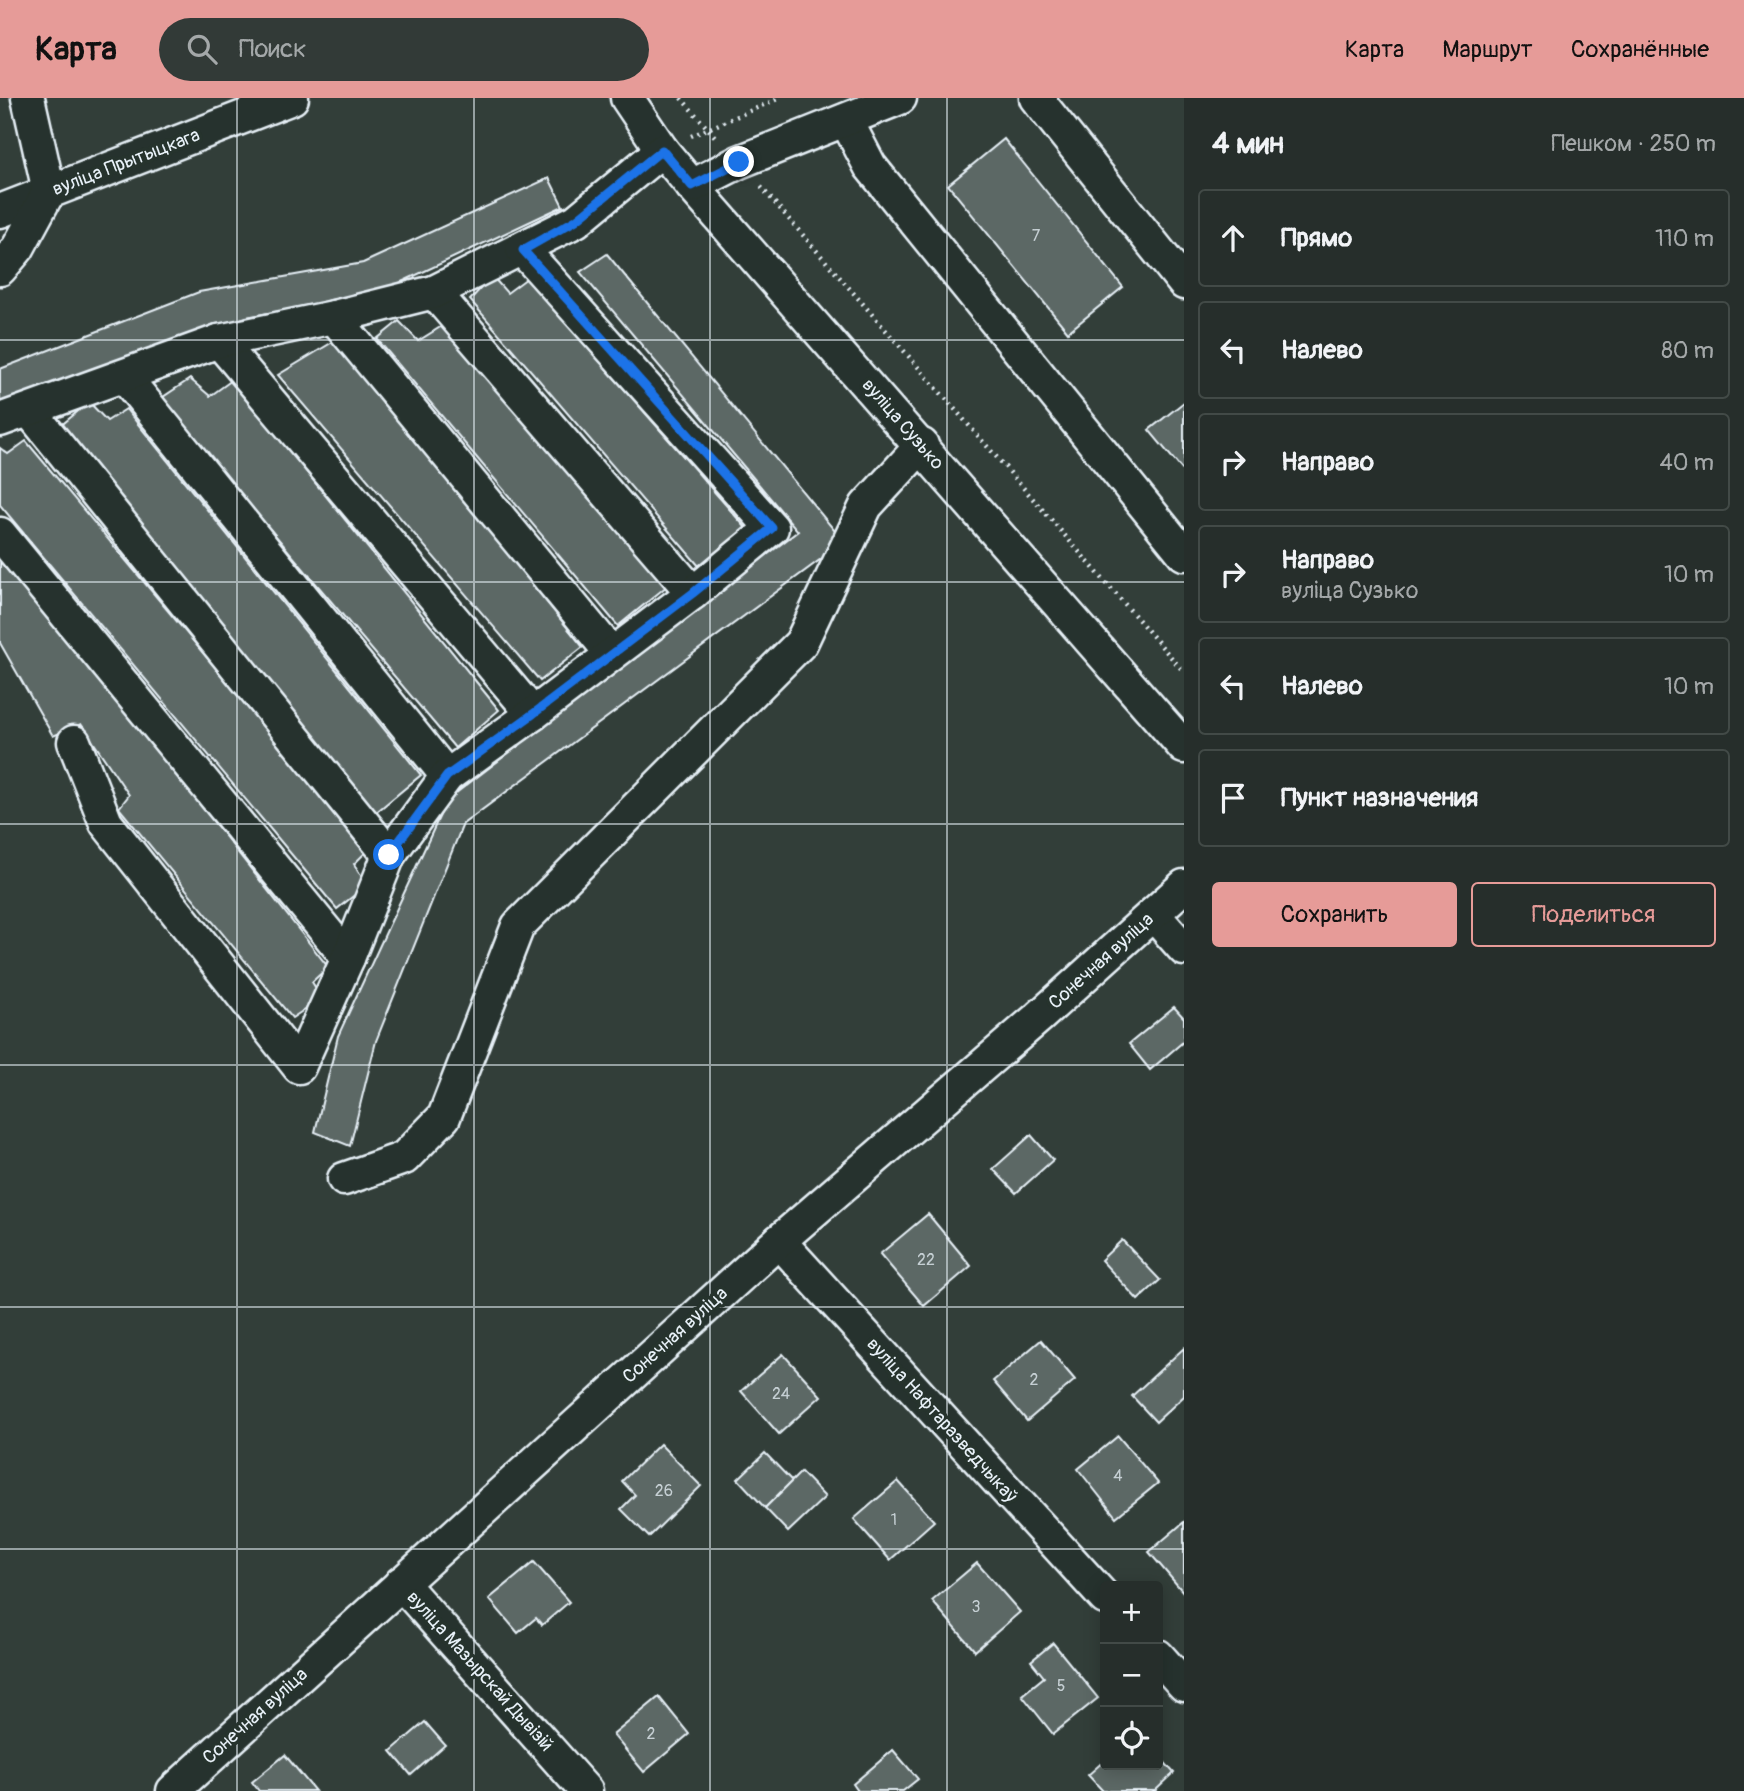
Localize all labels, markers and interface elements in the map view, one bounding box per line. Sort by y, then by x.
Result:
search box [159,18,649,81]
text: Карта [35,29,117,70]
icon: search [183,30,221,68]
text: Поиск [239,33,307,65]
text: Карта [1345,35,1404,64]
text: Маршрут [1442,35,1533,64]
text: Сохранённые [1571,35,1709,64]
street label: вуліца Прытыцкага [49,123,203,201]
text: 4 мин [1212,125,1284,162]
text: Пешком · 250 m [1551,129,1716,158]
route end [723,146,754,177]
icon: ahead [1214,219,1252,257]
text: Прямо [1281,222,1352,254]
text: 110 m [1655,224,1714,253]
house number: 7 [1032,226,1041,246]
icon: left [1214,331,1252,369]
text: Налево [1281,334,1363,366]
text: 80 m [1661,336,1714,365]
street label: вуліца Сузько [857,373,949,475]
icon: right [1214,443,1252,481]
text: Направо [1281,446,1374,478]
text: 40 m [1660,448,1714,477]
text: Направо [1281,544,1374,576]
icon: right [1214,555,1252,593]
text: 10 m [1664,560,1714,589]
text: вуліца Сузько [1281,576,1418,605]
icon: left [1214,667,1252,705]
text: Налево [1281,670,1363,702]
text: 10 m [1664,672,1714,701]
icon: arrive [1214,779,1252,817]
text: Пункт назначения [1281,782,1478,814]
route start [373,839,404,870]
button: Сохранить [1212,882,1457,947]
button: Поделиться [1471,882,1716,947]
street label: Сонечная вуліца [1043,907,1159,1015]
house number: 22 [917,1250,935,1270]
street label: Сонечная вуліца [617,1281,733,1389]
street label: вуліца Нафтаразведчыкаў [861,1332,1023,1508]
house number: 2 [1030,1370,1039,1390]
house number: 24 [772,1384,790,1404]
house number: 4 [1113,1466,1123,1486]
house number: 26 [655,1481,673,1501]
house number: 1 [891,1510,897,1530]
map controls [1100,1581,1163,1770]
button: + [1100,1581,1163,1644]
street label: вуліца Мазырскай Дывізій [401,1586,559,1756]
house number: 3 [972,1597,981,1617]
button: − [1100,1644,1163,1707]
street label: Сонечная вуліца [197,1662,313,1770]
house number: 5 [1057,1676,1065,1696]
button: locate [1100,1707,1163,1770]
house number: 2 [647,1724,656,1744]

